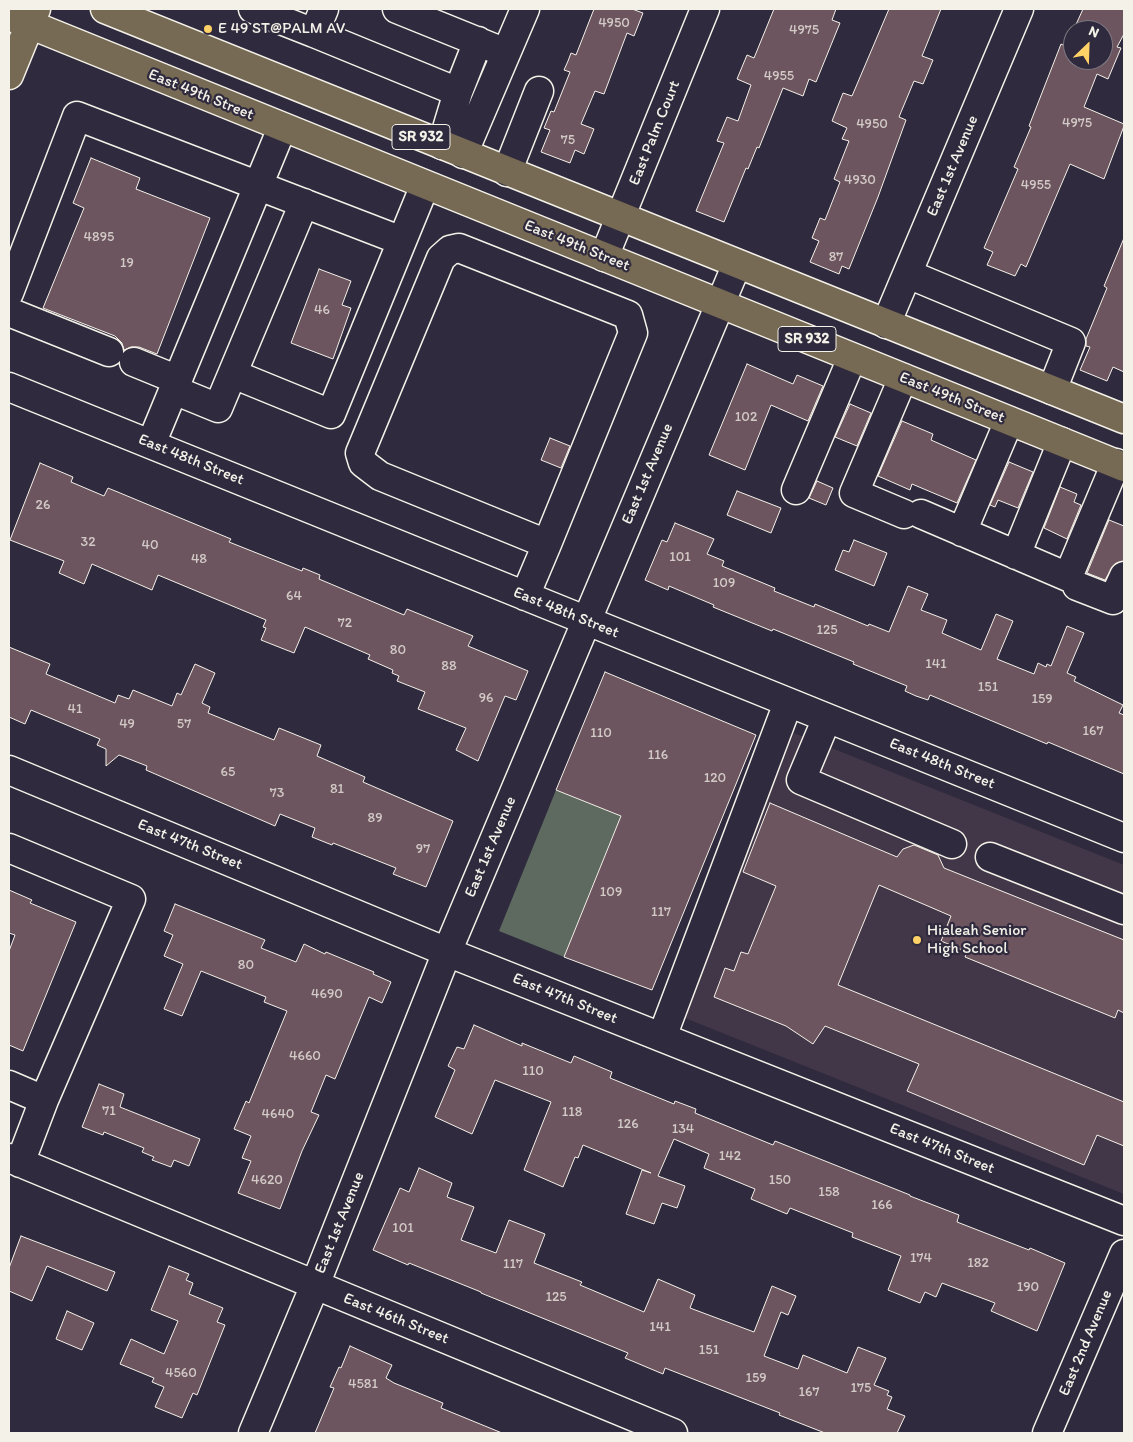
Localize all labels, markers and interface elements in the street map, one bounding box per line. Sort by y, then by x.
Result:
house number: 4950 [598,15,630,31]
place label: E 49 ST@PALM AV [218,19,345,39]
north arrow [1063,20,1113,70]
house number: 4975 [789,22,819,38]
text: N [1086,22,1102,41]
marker: E 49 ST@PALM AV [202,23,214,35]
street label: East 49th Street [146,65,256,125]
house number: 4955 [764,68,794,84]
street label: East Palm Court [625,78,685,188]
street label: East 1st Avenue [923,113,983,219]
house number: 4975 [1062,115,1092,131]
house number: 4950 [856,116,888,132]
road number: SR 932 [392,124,450,150]
house number: 75 [561,132,575,148]
house number: 4930 [844,172,876,188]
house number: 4955 [1021,177,1051,193]
street label: East 49th Street [522,216,632,276]
house number: 4895 [84,229,114,245]
house number: 87 [829,249,843,265]
house number: 19 [120,255,134,271]
house number: 46 [314,302,330,318]
road number: SR 932 [778,326,836,352]
street label: East 49th Street [897,368,1007,428]
house number: 102 [735,409,757,425]
street label: East 1st Avenue [618,421,678,527]
street label: East 48th Street [135,430,247,490]
house number: 26 [36,497,50,513]
house number: 32 [81,534,95,550]
house number: 40 [141,537,159,553]
house number: 101 [669,549,691,565]
house number: 48 [191,551,207,567]
house number: 109 [713,575,735,591]
street label: East 48th Street [510,583,622,643]
house number: 64 [286,588,302,604]
house number: 72 [338,615,352,631]
house number: 125 [816,622,838,638]
house number: 80 [390,642,406,658]
house number: 141 [925,656,947,672]
house number: 88 [441,658,457,674]
house number: 151 [978,679,998,695]
house number: 96 [479,690,493,706]
house number: 159 [1031,691,1053,707]
house number: 41 [68,701,82,717]
house number: 49 [119,716,135,732]
house number: 57 [177,716,191,732]
house number: 167 [1083,723,1103,739]
house number: 110 [590,725,612,741]
street label: East 48th Street [886,734,998,794]
house number: 116 [648,747,668,763]
house number: 65 [221,764,235,780]
house number: 120 [704,770,726,786]
house number: 81 [330,781,344,797]
house number: 73 [270,785,284,801]
street label: East 1st Avenue [461,794,521,900]
house number: 89 [368,810,382,826]
street label: East 47th Street [135,815,245,875]
house number: 97 [416,841,430,857]
house number: 109 [600,884,622,900]
house number: 117 [651,904,671,920]
place label: Hialeah Senior High School [927,921,1026,959]
marker: Hialeah Senior High School [911,934,923,946]
house number: 80 [238,957,254,973]
street label: East 47th Street [510,969,620,1029]
house number: 4690 [311,986,343,1002]
house number: 4660 [289,1048,321,1064]
house number: 110 [522,1063,544,1079]
house number: 71 [102,1103,116,1119]
house number: 118 [562,1104,582,1120]
house number: 4640 [262,1106,294,1122]
house number: 126 [617,1116,639,1132]
street label: East 47th Street [887,1119,997,1179]
house number: 134 [672,1121,694,1137]
house number: 142 [719,1148,741,1164]
street label: East 1st Avenue [311,1169,369,1277]
house number: 4620 [251,1172,283,1188]
house number: 150 [769,1172,791,1188]
house number: 158 [818,1184,840,1200]
house number: 166 [871,1197,893,1213]
house number: 101 [392,1220,414,1236]
house number: 174 [910,1250,932,1266]
house number: 182 [967,1255,989,1271]
house number: 117 [503,1256,523,1272]
house number: 190 [1017,1279,1039,1295]
street label: East 2nd Avenue [1055,1287,1117,1399]
street label: East 46th Street [340,1289,452,1349]
house number: 125 [545,1289,567,1305]
house number: 141 [649,1319,671,1335]
house number: 151 [699,1342,719,1358]
house number: 4560 [165,1365,197,1381]
house number: 159 [745,1370,767,1386]
house number: 4581 [348,1376,378,1392]
house number: 175 [851,1380,871,1396]
house number: 167 [799,1384,819,1400]

